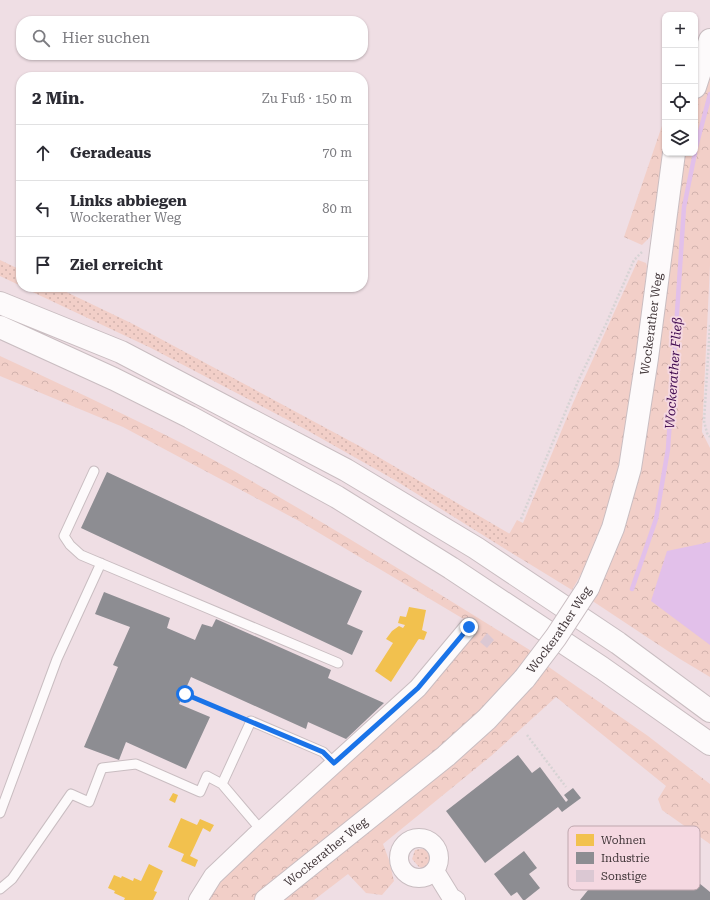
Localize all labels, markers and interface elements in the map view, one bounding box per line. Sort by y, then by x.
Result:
map controls [662,12,698,156]
button: + [662,12,698,48]
search box [16,16,368,60]
icon: search [30,27,52,49]
text: Hier suchen [62,29,150,47]
button: − [662,48,698,84]
button: locate [662,84,698,120]
text: 2 Min. [32,88,85,108]
text: Zu Fuß · 150 m [262,91,352,106]
button: layers [662,120,698,156]
icon: ahead [32,142,54,164]
text: Geradeaus [70,144,151,162]
text: 70 m [322,145,352,160]
text: Links abbiegen [70,192,187,210]
icon: left [32,198,54,220]
text: 80 m [322,201,352,216]
text: Wockerather Weg [70,210,181,225]
icon: arrive [32,254,54,276]
text: Ziel erreicht [70,256,163,274]
street label: Wockerather Weg [637,272,665,376]
water label: Wockerather Fließ [662,316,685,429]
street label: Wockerather Weg [524,584,594,676]
route end [460,618,478,636]
route start [176,685,194,703]
street label: Wockerather Weg [282,814,371,889]
legend [568,826,700,890]
text: Wohnen [601,834,646,847]
text: Industrie [601,852,650,865]
text: Sonstige [601,870,647,883]

